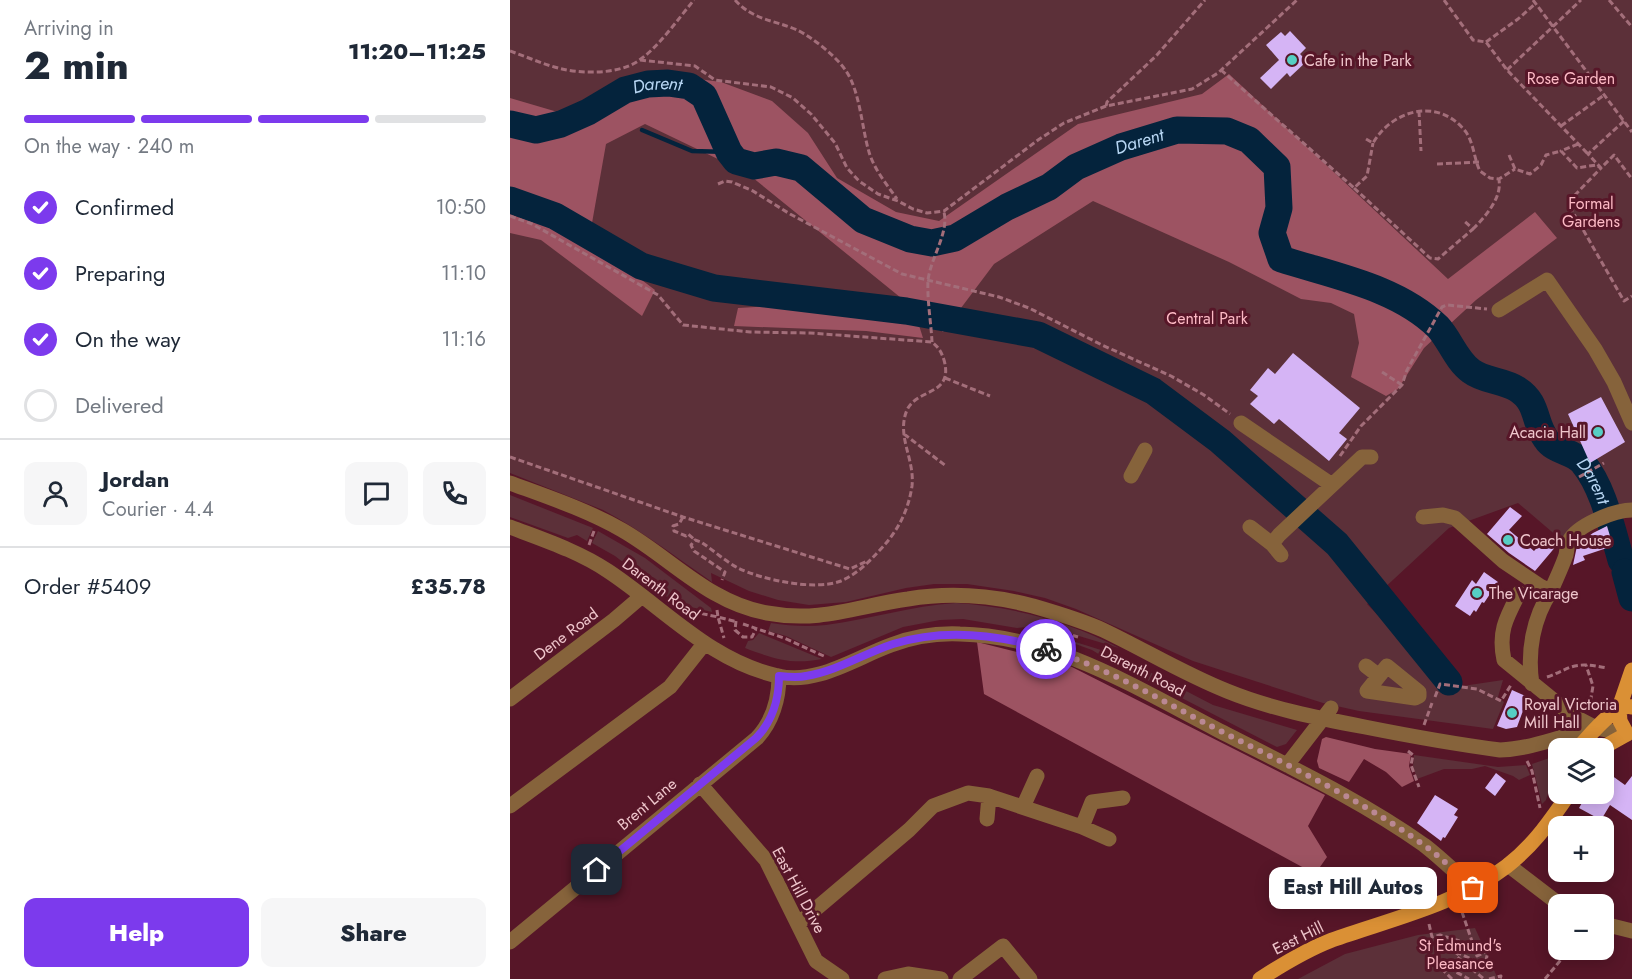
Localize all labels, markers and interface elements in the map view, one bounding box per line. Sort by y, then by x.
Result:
text: Arriving in [24,14,114,43]
text: 11:20–11:25 [348,35,486,67]
text: 2 min [24,37,129,94]
place label: Cafe in the Park [1304,49,1412,72]
marker: Cafe in the Park [1285,53,1299,67]
park label: Rose Garden [1527,67,1615,90]
water label: Darent [629,70,686,101]
water label: Darent [1112,121,1169,161]
text: On the way · 240 m [24,132,194,161]
icon: check [24,191,57,224]
text: Confirmed [75,191,174,223]
park label: Formal Gardens [1562,192,1620,233]
text: 10:50 [436,193,486,222]
icon: check [24,257,57,290]
text: Preparing [75,257,166,289]
text: 11:10 [441,259,486,288]
park label: Central Park [1166,307,1249,330]
icon: check [24,323,57,356]
text: On the way [75,323,180,355]
text: 11:16 [441,325,486,354]
text: Delivered [75,389,164,421]
place label: Acacia Hall [1509,421,1586,444]
marker: Acacia Hall [1591,425,1605,439]
water label: Darent [1570,452,1617,509]
button: person [24,462,87,525]
button: chat [345,462,408,525]
button: phone [423,462,486,525]
text: Jordan [102,463,169,495]
text: Courier · 4.4 [102,495,214,524]
place label: Coach House [1520,529,1612,552]
marker: Coach House [1501,533,1515,547]
street label: Darenth Road [617,552,705,626]
text: Order #5409 [24,570,151,602]
text: £35.78 [411,570,486,602]
place label: The Vicarage [1489,582,1579,605]
marker: The Vicarage [1470,586,1484,600]
street label: Dene Road [529,602,603,666]
courier [1016,619,1076,679]
icon: bike [1030,633,1063,666]
street label: Darenth Road [1097,640,1189,702]
place label: Royal Victoria Mill Hall [1524,693,1617,734]
marker: Royal Victoria Mill Hall [1505,706,1519,720]
map controls [1548,738,1614,960]
button: layers [1548,738,1614,804]
street label: Brent Lane [612,772,682,836]
button: + [1548,816,1614,882]
street label: East Hill Drive [767,843,831,937]
pin [571,844,622,895]
icon: home [580,853,613,886]
pin [1447,862,1498,913]
callout: East Hill Autos [1269,867,1437,909]
icon: bag [1456,871,1489,904]
text: East Hill Autos [1283,873,1423,902]
button: − [1548,894,1614,960]
button: Help [24,898,249,967]
button: Share [261,898,486,967]
street label: East Hill [1268,916,1328,960]
park label: St Edmund's Pleasance [1418,934,1502,975]

